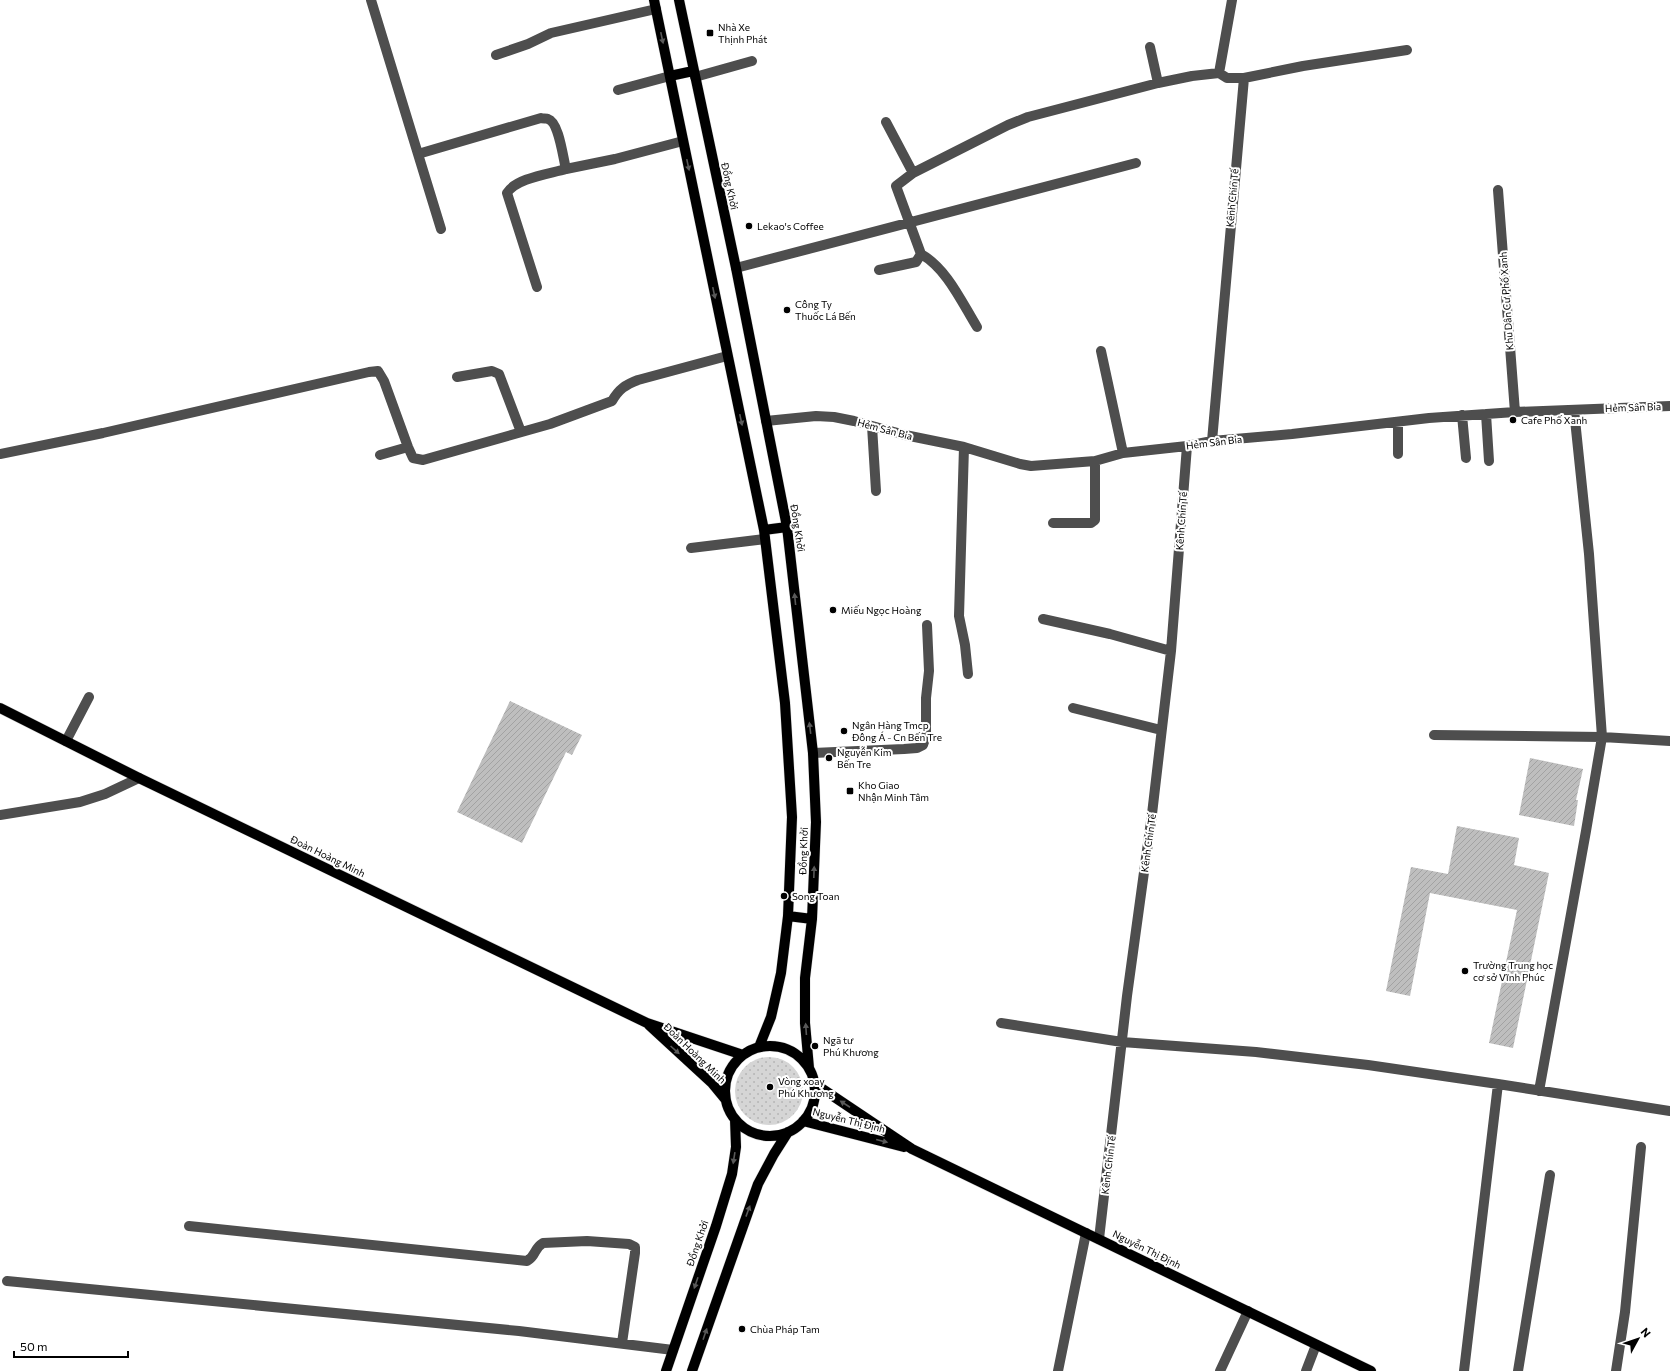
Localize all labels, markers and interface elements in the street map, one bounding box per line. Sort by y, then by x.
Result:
place label: Nhà Xe Thịnh Phát [718,21,767,45]
marker: Nhà Xe Thịnh Phát [705,28,715,38]
one-way arrow [659,32,665,44]
one-way arrow [686,159,692,172]
street label: Đồng Khởi [719,160,741,211]
street label: Kênh Chín Tế [1223,167,1241,228]
place label: Lekao's Coffee [757,220,824,232]
marker: Lekao's Coffee [744,221,754,231]
street label: Khu Dân Cư Phố Xanh [1497,251,1515,351]
one-way arrow [712,287,718,299]
place label: Công Ty Thuốc Lá Bến [795,298,856,322]
marker: Công Ty Thuốc Lá Bến [782,305,792,315]
street label: Hẻm Sân Bia [1605,400,1661,414]
one-way arrow [738,414,744,426]
place label: Cafe Phố Xanh [1521,414,1587,426]
marker: Cafe Phố Xanh [1508,415,1518,425]
street label: Hẻm Sân Bia [856,416,914,442]
street label: Hẻm Sân Bia [1185,433,1243,451]
street label: Kênh Chín Tế [1173,490,1189,551]
street label: Đồng Khởi [788,502,808,553]
one-way arrow [792,593,798,605]
place label: Miếu Ngọc Hoàng [841,604,922,616]
marker: Miếu Ngọc Hoàng [828,605,838,615]
place label: Ngân Hàng Tmcp Đông Á - Cn Bến Tre [851,719,942,743]
one-way arrow [807,722,813,734]
marker: Ngân Hàng Tmcp Đông Á - Cn Bến Tre [839,726,849,736]
place label: Nguyễn Kim Bến Tre [837,746,891,770]
marker: Nguyễn Kim Bến Tre [824,753,834,763]
place label: Kho Giao Nhận Minh Tâm [858,779,929,803]
marker: Kho Giao Nhận Minh Tâm [845,786,855,796]
street label: Kênh Chín Tế [1138,811,1158,873]
street label: Đồng Khởi [796,827,810,876]
street label: Đoàn Hoàng Minh [288,832,367,879]
one-way arrow [811,866,818,878]
place label: Song Toan [792,890,839,902]
marker: Song Toan [779,891,789,901]
place label: Trường Trung học cơ sở Vĩnh Phúc [1473,959,1553,983]
marker: Trường Trung học cơ sở Vĩnh Phúc [1460,966,1470,976]
street label: Đoàn Hoàng Minh [661,1020,728,1086]
one-way arrow [802,1023,809,1035]
place label: Ngã tư Phú Khương [823,1034,879,1058]
marker: Ngã tư Phú Khương [810,1041,820,1051]
one-way arrow [670,1045,681,1054]
place label: Vòng xoay Phú Khương [778,1075,834,1099]
marker: Vòng xoay Phú Khương [765,1082,775,1092]
one-way arrow [839,1100,851,1107]
street label: Nguyễn Thị Định [811,1105,887,1135]
street label: Kênh Chín Tế [1098,1133,1118,1195]
one-way arrow [876,1138,888,1144]
one-way arrow [731,1152,737,1164]
one-way arrow [745,1205,751,1217]
street label: Đồng Khởi [683,1218,710,1268]
street label: Nguyễn Thị Định [1111,1227,1183,1271]
one-way arrow [693,1277,699,1289]
north arrow [1618,1319,1658,1359]
place label: Chùa Pháp Tam [750,1323,820,1335]
marker: Chùa Pháp Tam [737,1324,747,1334]
text: N [1638,1325,1654,1340]
one-way arrow [702,1328,708,1340]
scale bar [14,1333,128,1359]
text: 50 m [20,1339,48,1353]

